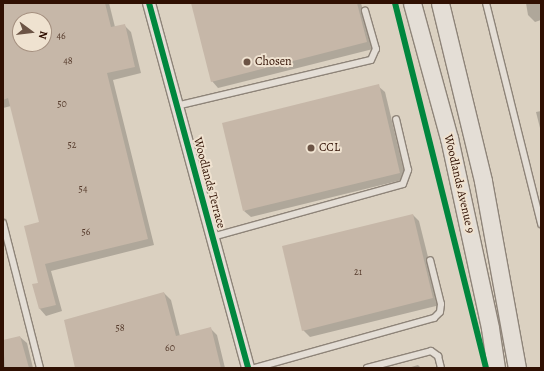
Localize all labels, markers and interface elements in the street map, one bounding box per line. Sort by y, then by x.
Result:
north arrow [12,12,52,52]
text: N [35,29,51,41]
house number: 46 [56,30,66,42]
house number: 48 [63,55,73,67]
place label: Chosen [255,55,292,69]
marker: Chosen [242,57,252,67]
house number: 50 [57,98,67,110]
street label: Woodlands Avenue 9 [441,133,477,235]
street label: Woodlands Terrace [190,136,228,230]
house number: 52 [67,139,77,151]
place label: CCL [319,141,340,155]
marker: CCL [306,143,316,153]
house number: 54 [79,183,87,195]
house number: 56 [82,226,90,238]
house number: 21 [354,266,362,278]
house number: 58 [115,322,125,334]
house number: 60 [165,342,175,354]

